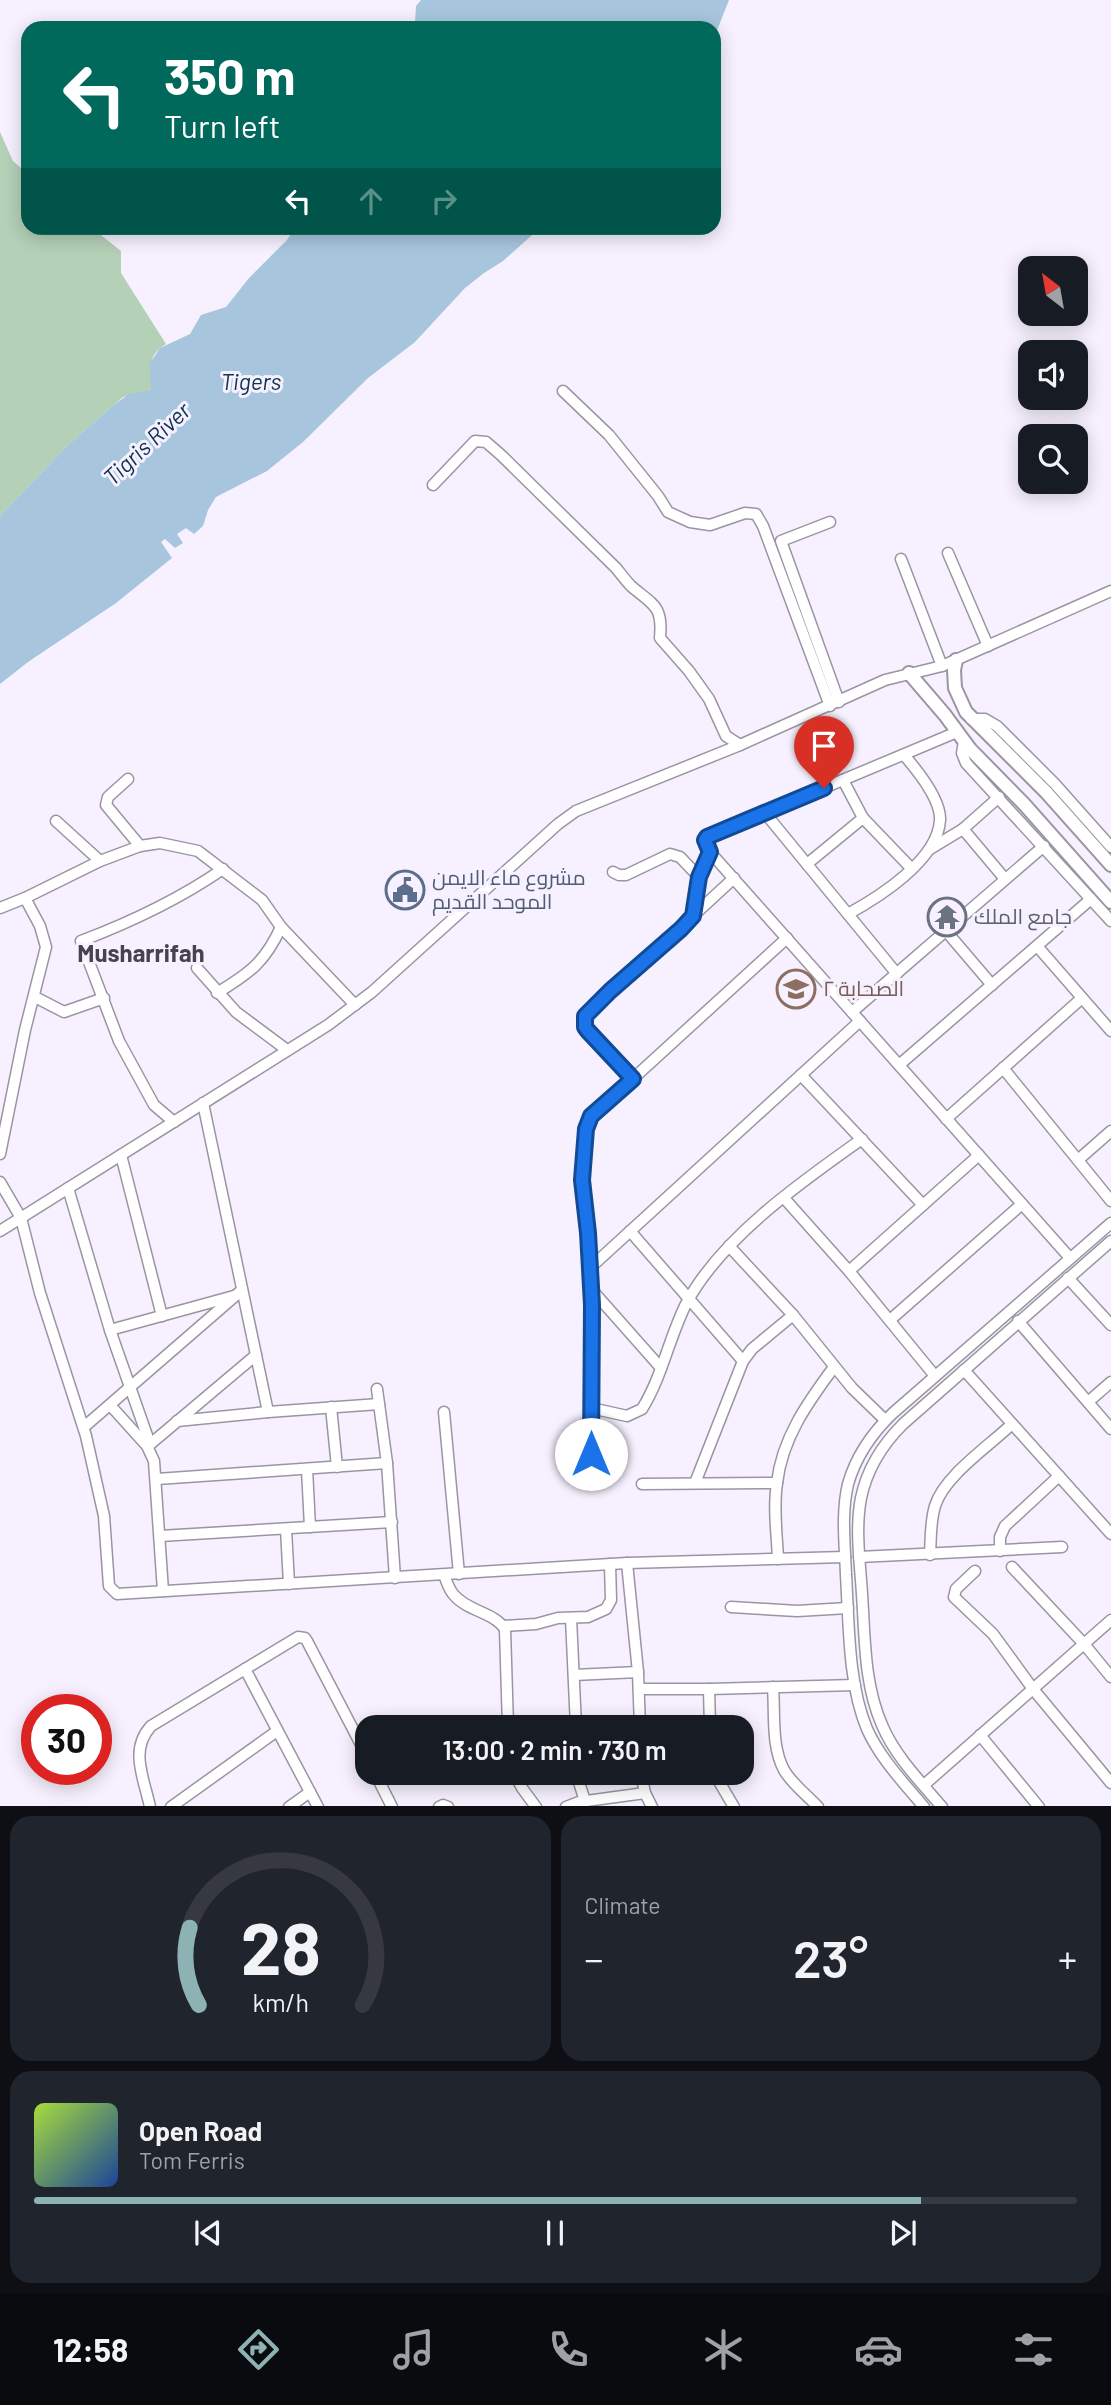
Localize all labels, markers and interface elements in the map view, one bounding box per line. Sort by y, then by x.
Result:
text: 350 m [164,46,296,105]
icon: left [49,49,140,140]
text: Turn left [164,106,281,144]
icon: left [279,182,317,220]
icon: ahead [352,182,390,220]
icon: right [425,182,463,220]
north arrow [1018,256,1088,326]
map controls [1018,256,1088,494]
button: sound [1018,340,1088,410]
water label: Tigers [221,367,282,395]
water label: Tigris River [97,395,196,491]
button: search [1018,424,1088,494]
pin [794,716,854,788]
icon: arrive [805,727,843,765]
place label: مشروع ماء الايمن الموحد القديم [432,864,586,916]
public building icon: مشروع ماء الايمن الموحد القديم [384,869,426,911]
temple icon: جامع الملك [926,896,968,938]
place label: جامع الملك [974,903,1072,931]
district label: Musharrifah [77,938,205,967]
school or university icon: الصحابة ٢ [775,968,817,1010]
place label: الصحابة ٢ [823,975,904,1000]
position arrow [554,1417,628,1491]
speed limit sign: 30 [21,1694,112,1785]
text: 13:00 · 2 min · 730 m [442,1734,667,1765]
text: Climate [585,1891,661,1919]
text: 28 [240,1902,320,1990]
text: 23° [793,1926,868,1988]
text: − [585,1935,604,1981]
text: + [1058,1935,1077,1981]
text: km/h [252,1986,309,2016]
text: Open Road [139,2115,262,2146]
text: Tom Ferris [139,2146,245,2174]
icon: previous [189,2214,227,2252]
icon: pause [536,2214,574,2252]
icon: next [884,2214,922,2252]
icon: directions [234,2325,283,2374]
icon: music [389,2325,438,2374]
icon: phone [544,2325,593,2374]
icon: climate [699,2325,748,2374]
icon: car [854,2325,903,2374]
icon: filters [1009,2325,1058,2374]
text: 12:58 [53,2330,128,2368]

